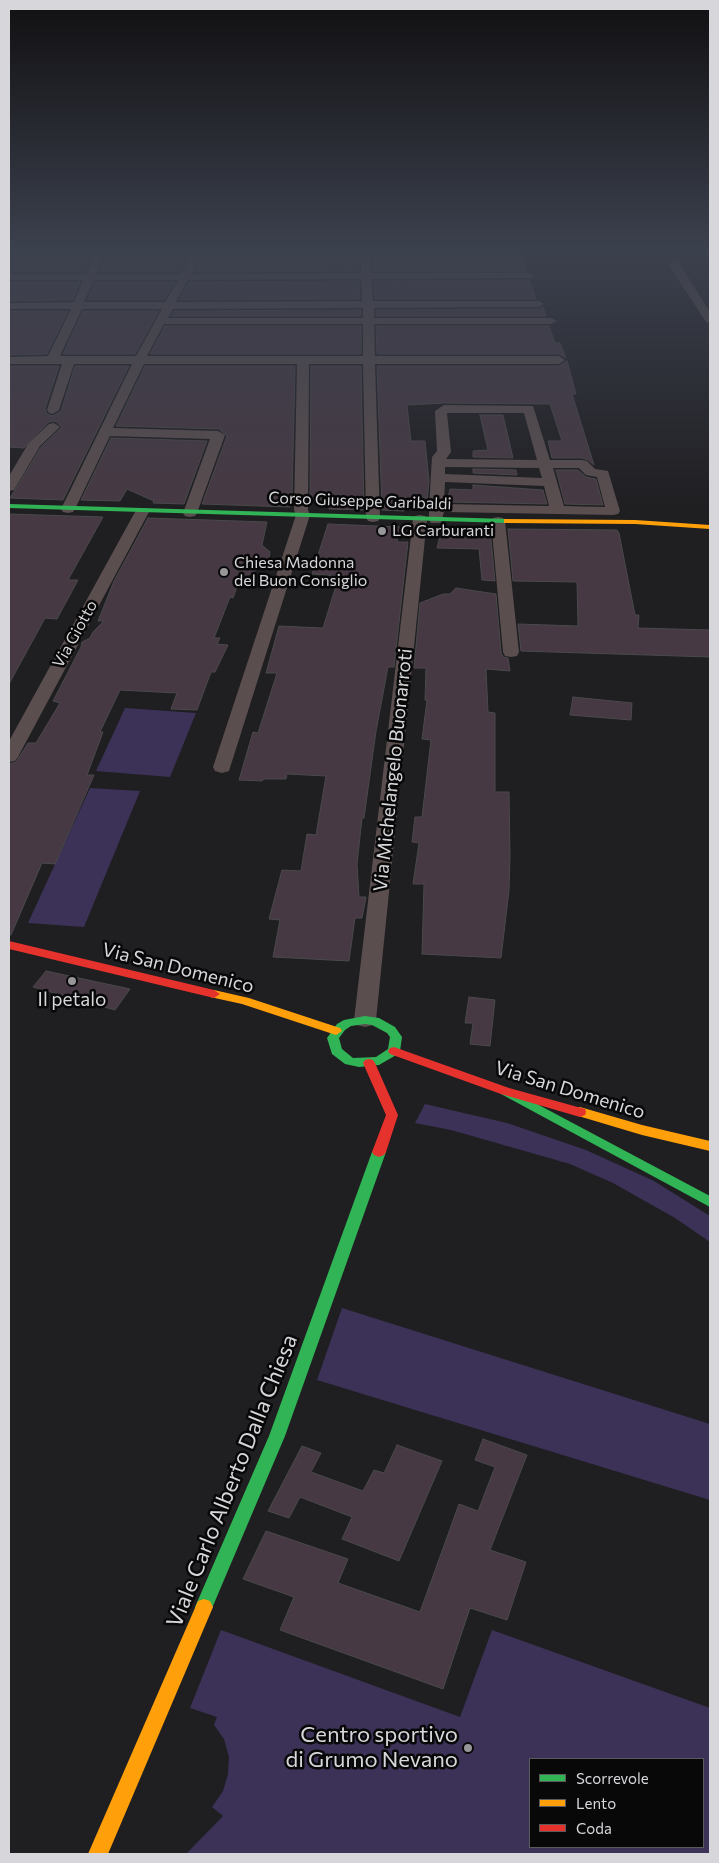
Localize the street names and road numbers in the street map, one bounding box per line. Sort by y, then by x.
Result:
street label: Corso Giuseppe Garibaldi [268,488,452,514]
street label: Via Giotto [49,597,101,671]
street label: Via Michelangelo Buonarroti [369,647,417,893]
street label: Via San Domenico [100,938,256,998]
street label: Via San Domenico [492,1056,648,1124]
street label: Viale Carlo Alberto Dalla Chiesa [161,1331,303,1631]

